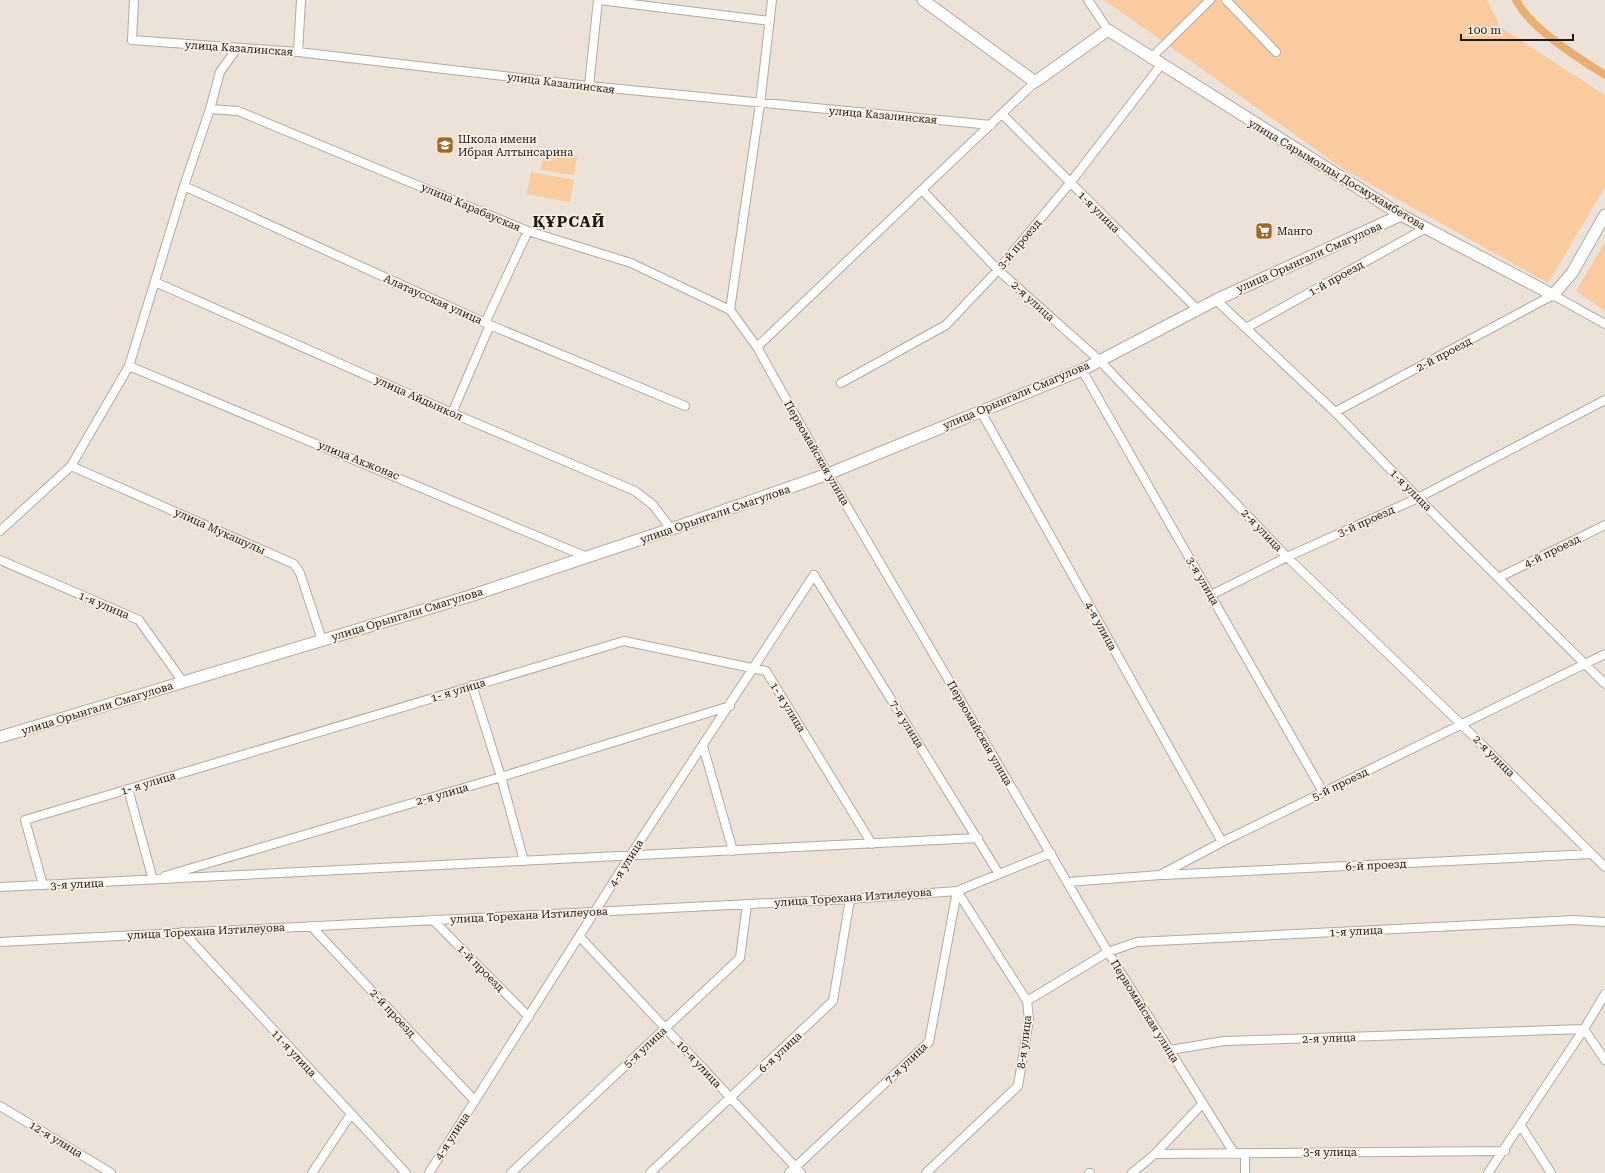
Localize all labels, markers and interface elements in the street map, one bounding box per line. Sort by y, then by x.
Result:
scale bar [1461,16,1573,42]
text: 100 m [1467,23,1501,37]
street label: улица Казалинская [184,38,294,59]
street label: улица Казалинская [506,70,616,97]
street label: улица Казалинская [828,104,938,127]
street label: улица Сарымолды Досмухамбетова [1246,116,1428,233]
place label: Школа имени Ибрая Алтынсарина [458,133,573,159]
school or university icon: Школа имени Ибрая Алтынсарина [435,135,455,155]
street label: улица Карабауская [419,181,522,234]
street label: 1-я улица [1075,189,1122,236]
district label: ҚҰРСАЙ [533,213,605,231]
street label: 3-й проезд [995,217,1044,272]
street label: улица Орынгали Смагулова [1235,219,1384,295]
supermarket icon: Манго [1254,221,1274,241]
place label: Манго [1277,225,1313,238]
street label: 1-й проезд [1306,258,1366,299]
street label: Алатаусская улица [382,272,484,327]
street label: 2-я улица [1008,279,1057,324]
street label: 2-й проезд [1414,334,1474,374]
street label: улица Орынгали Смагулова [941,359,1091,432]
street label: улица Айдынкол [373,373,465,424]
street label: Первомайская улица [781,399,852,508]
street label: улица Акжонас [316,438,401,483]
street label: 1-я улица [1387,467,1434,514]
street label: улица Орынгали Смагулова [638,483,792,546]
street label: 3-й проезд [1336,503,1397,540]
street label: улица Мукашулы [172,506,267,557]
street label: 2-я улица [1238,507,1285,554]
street label: 4-й проезд [1522,532,1582,571]
street label: 3-я улица [1184,555,1222,608]
street label: улица Орынгали Смагулова [330,585,484,644]
street label: 1-я улица [77,589,131,622]
street label: 4-я улица [1082,600,1119,653]
street label: 1- я улица [429,676,487,705]
street label: улица Орынгали Смагулова [20,679,174,738]
street label: Первомайская улица [944,679,1015,788]
street label: 1- я улица [767,680,808,735]
street label: 7-я улица [887,698,926,750]
street label: 2-я улица [1470,733,1517,780]
street label: 5-й проезд [1310,765,1370,804]
street label: 1- я улица [119,769,177,798]
street label: 2-я улица [415,781,470,808]
street label: 4-я улица [607,837,646,889]
street label: 6-й проезд [1345,857,1407,874]
street label: 3-я улица [50,877,104,892]
street label: улица Торехана Изтилеуова [774,886,932,909]
street label: улица Торехана Изтилеуова [450,905,608,926]
street label: улица Торехана Изтилеуова [127,921,285,942]
street label: 1-я улица [1329,924,1383,939]
street label: 1-й проезд [455,942,507,994]
street label: Первомайская улица [1108,957,1182,1065]
street label: 2-й проезд [367,987,418,1040]
street label: 8-я улица [1015,1015,1034,1069]
street label: 5-я улица [621,1024,669,1070]
street label: 11-я улица [268,1027,319,1080]
street label: 6-я улица [756,1029,804,1075]
street label: 2-я улица [1302,1031,1356,1046]
street label: 10-я улица [673,1038,724,1091]
street label: 7-я улица [883,1040,930,1087]
street label: 4-я улица [432,1110,472,1162]
street label: 12-я улица [27,1118,85,1160]
street label: 3-я улица [1303,1146,1357,1159]

